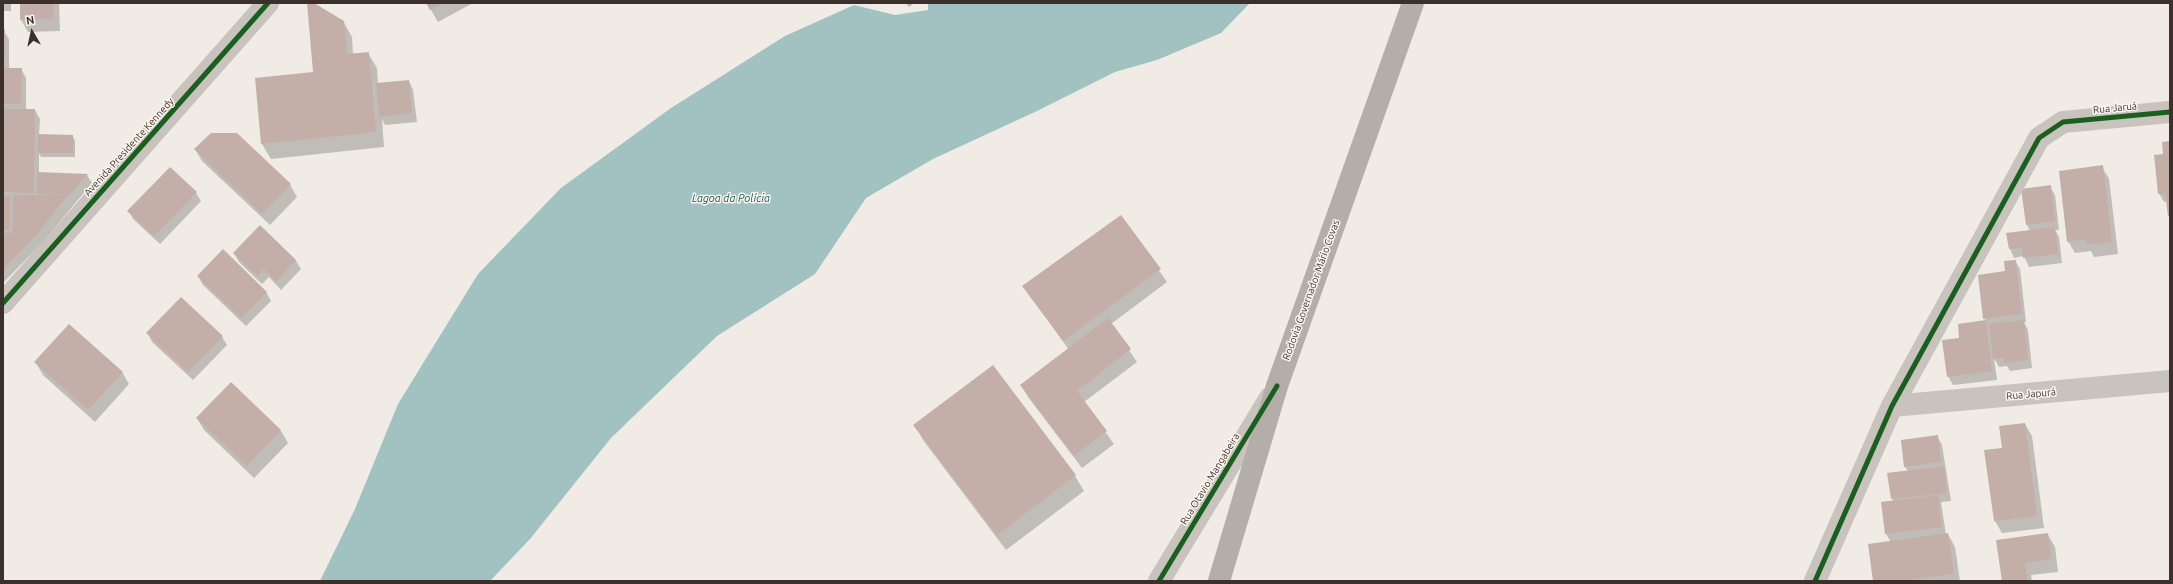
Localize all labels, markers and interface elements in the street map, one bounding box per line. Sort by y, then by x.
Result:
north arrow [12,12,52,52]
text: N [25,14,35,27]
street label: Avenida Presidente Kennedy [82,95,176,199]
street label: Rua Jaruá [2093,100,2137,116]
water label: Lagoa da Polícia [692,191,770,205]
street label: Rodovia Governador Mário Covas [1280,218,1342,362]
street label: Rua Japurá [2006,386,2056,402]
street label: Rua Otavio Mangabeira [1178,431,1242,527]

